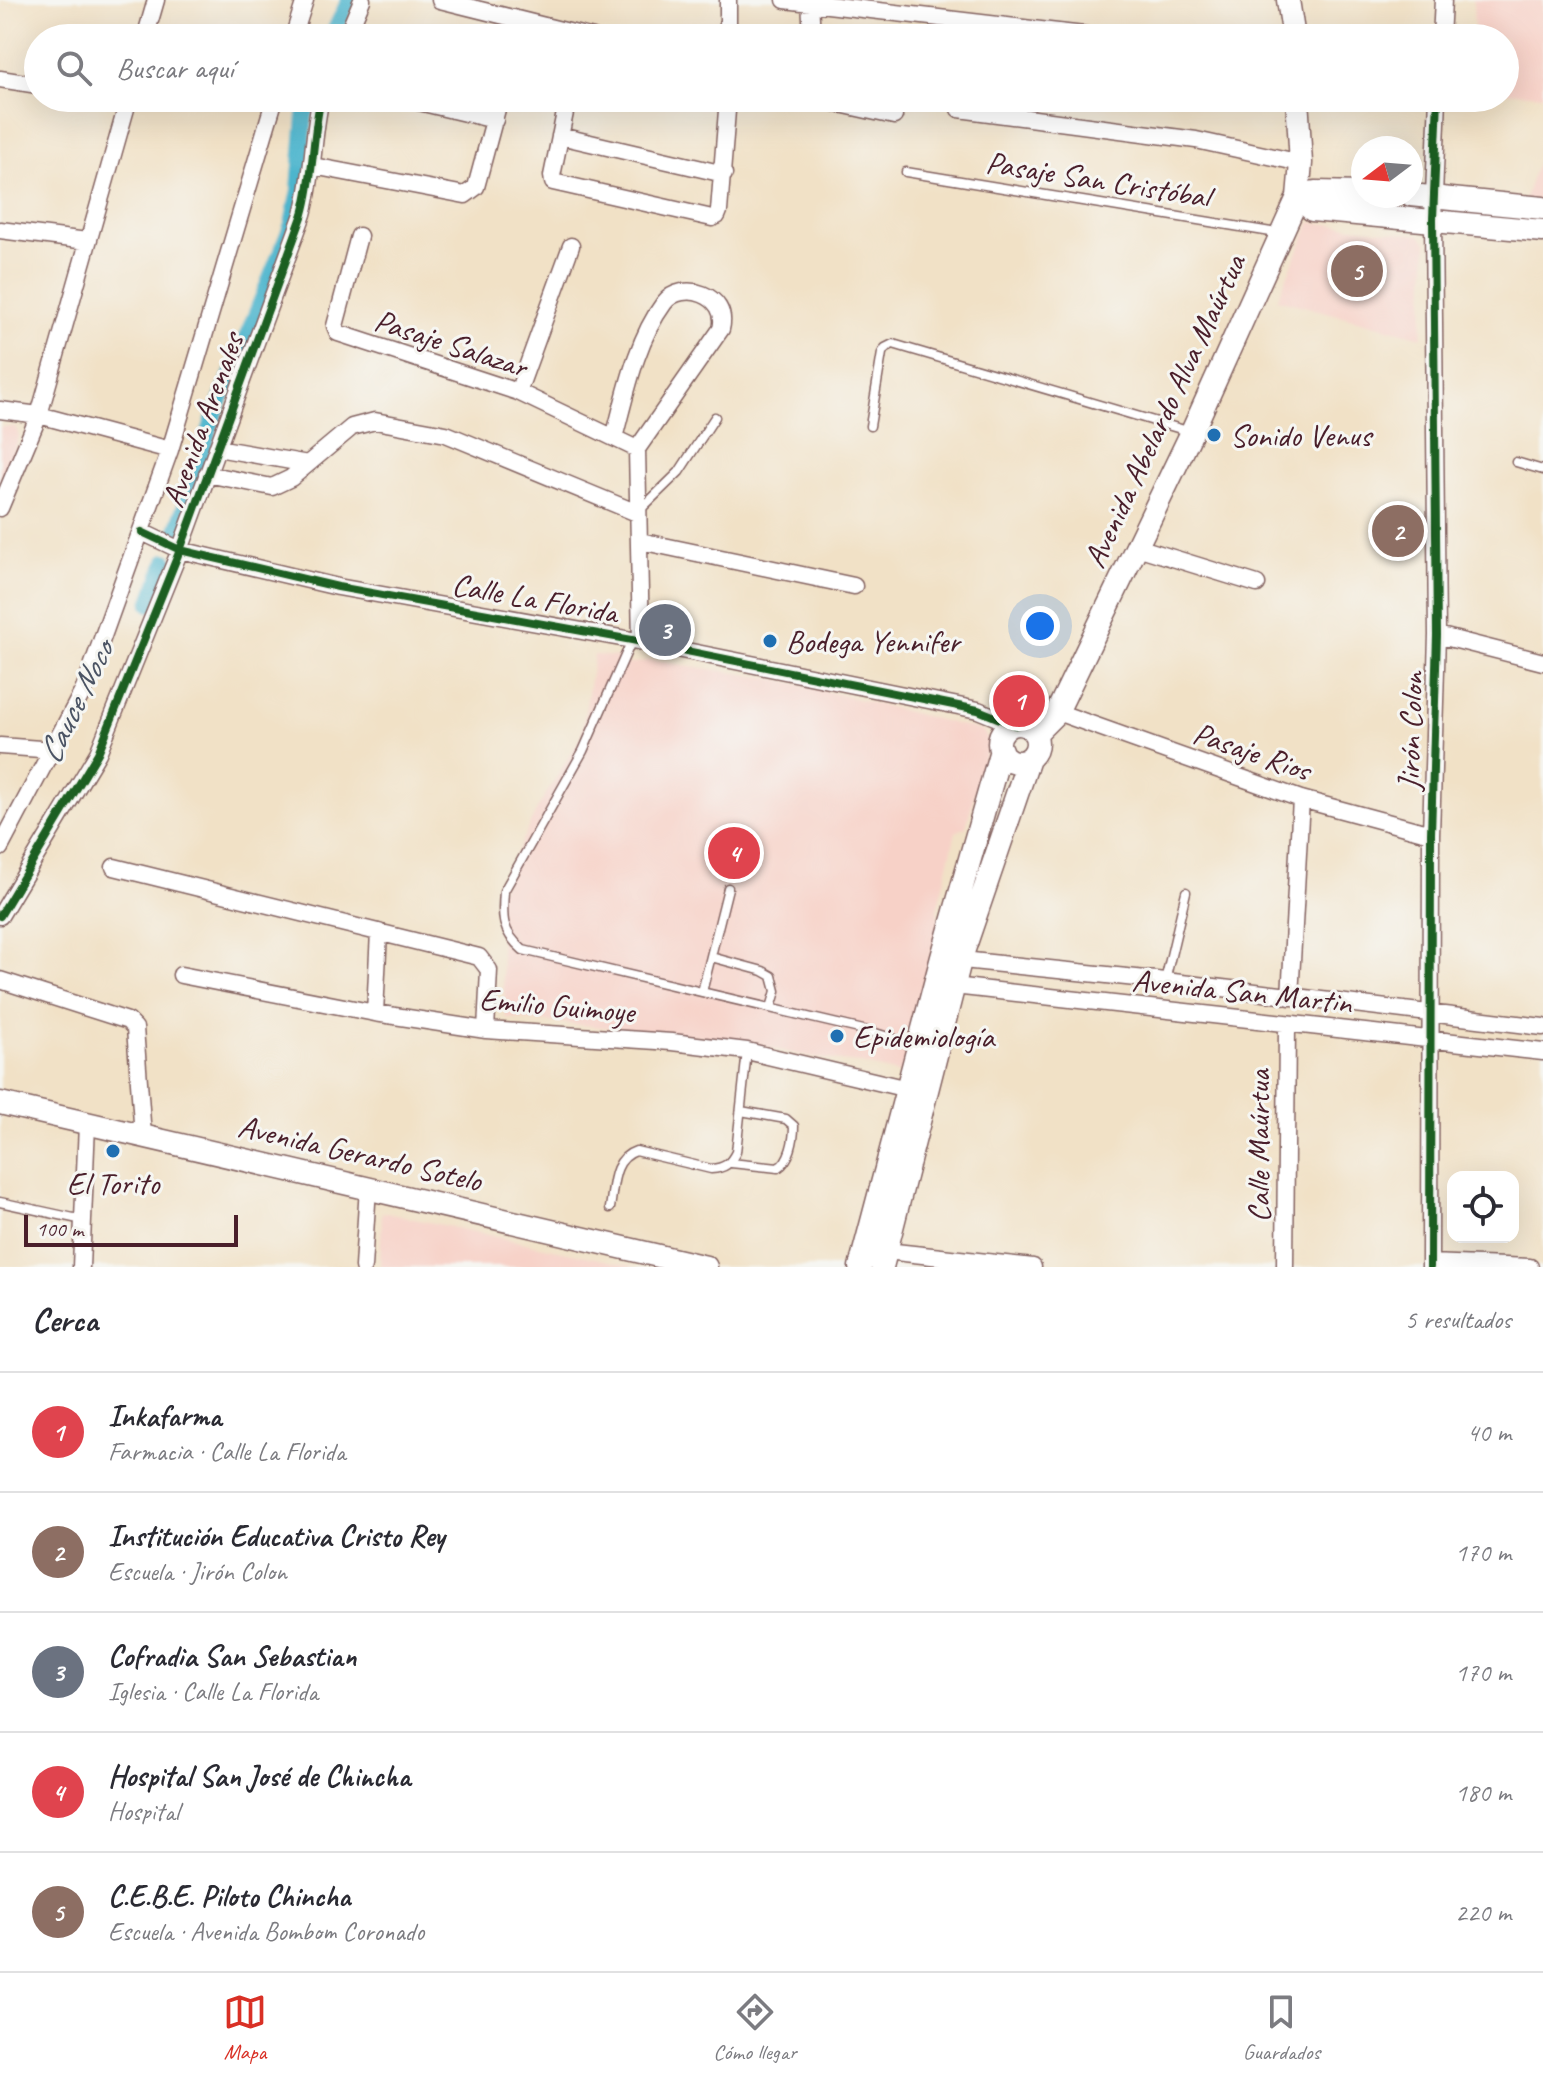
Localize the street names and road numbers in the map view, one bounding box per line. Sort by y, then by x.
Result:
street label: Pasaje San Cristóbal [983,142,1218,218]
street label: Avenida Abelardo Alva Maúrtua [1074,246,1256,574]
street label: Pasaje Salazar [369,300,535,388]
street label: Avenida Arenales [152,325,254,513]
street label: Calle La Florida [449,564,624,634]
street label: Jirón Colon [1388,669,1433,793]
street label: Pasaje Rios [1188,712,1319,792]
street label: Avenida San Martin [1130,960,1355,1024]
street label: Emilio Guimoye [478,978,639,1033]
street label: Calle Maúrtua [1238,1067,1279,1222]
street label: Avenida Gerardo Sotelo [234,1106,487,1202]

